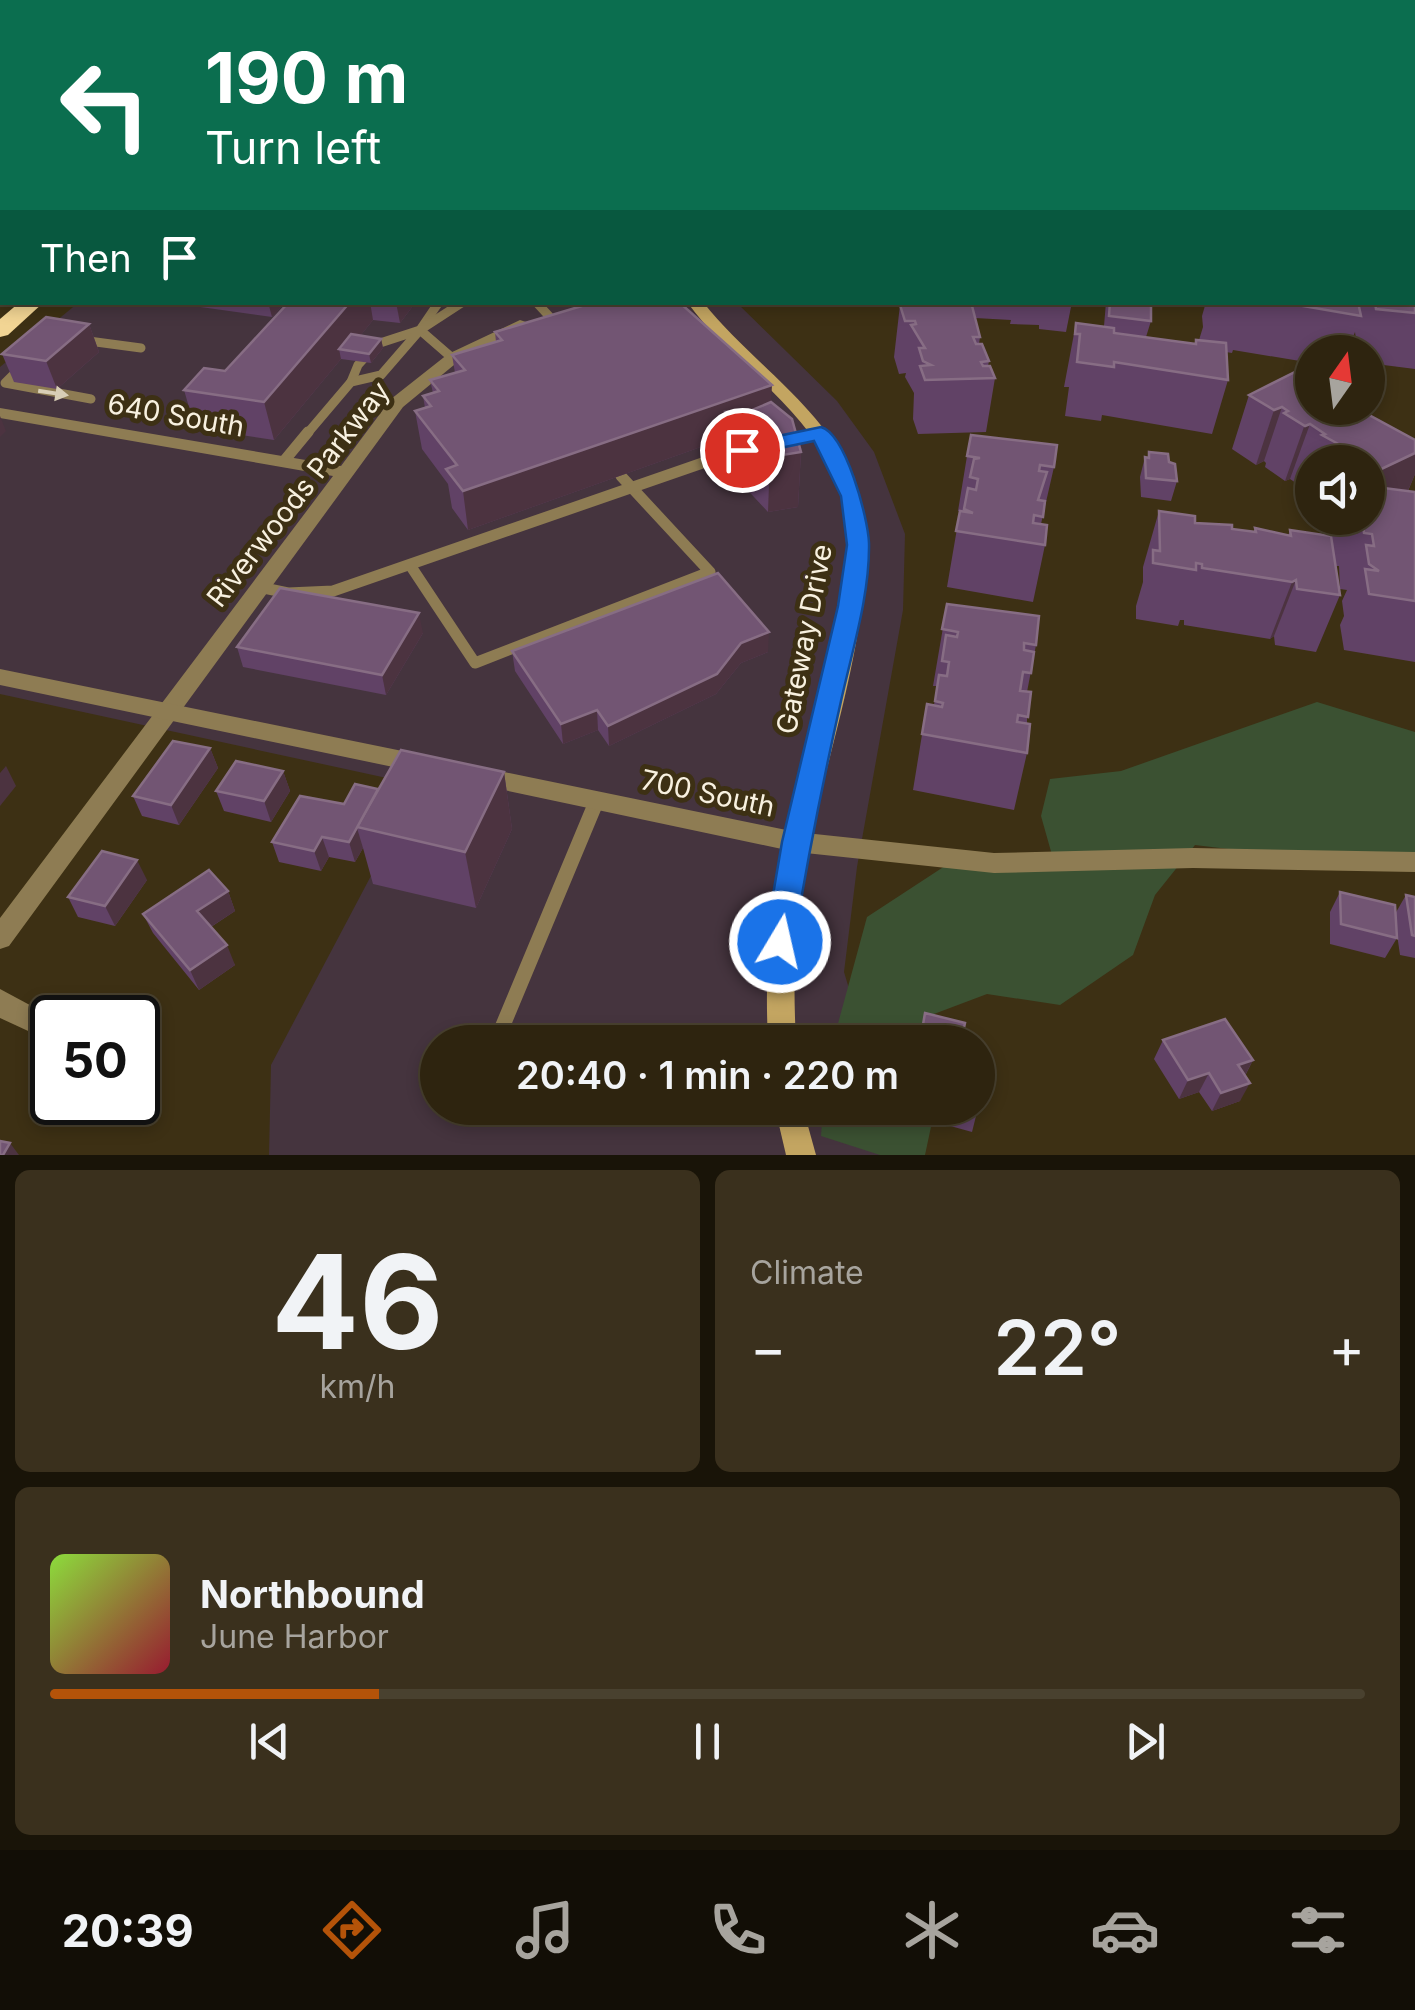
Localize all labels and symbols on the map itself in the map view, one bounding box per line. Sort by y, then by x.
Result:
north arrow [1295,335,1385,425]
street label: Riverwoods Parkway [199,374,397,614]
one-way arrow [37,385,69,401]
street label: 640 South [105,386,247,444]
pin [700,408,785,493]
street label: Gateway Drive [769,541,839,737]
street label: 700 South [638,762,778,824]
position arrow [728,890,832,994]
speed limit sign: 50 [30,995,160,1125]

